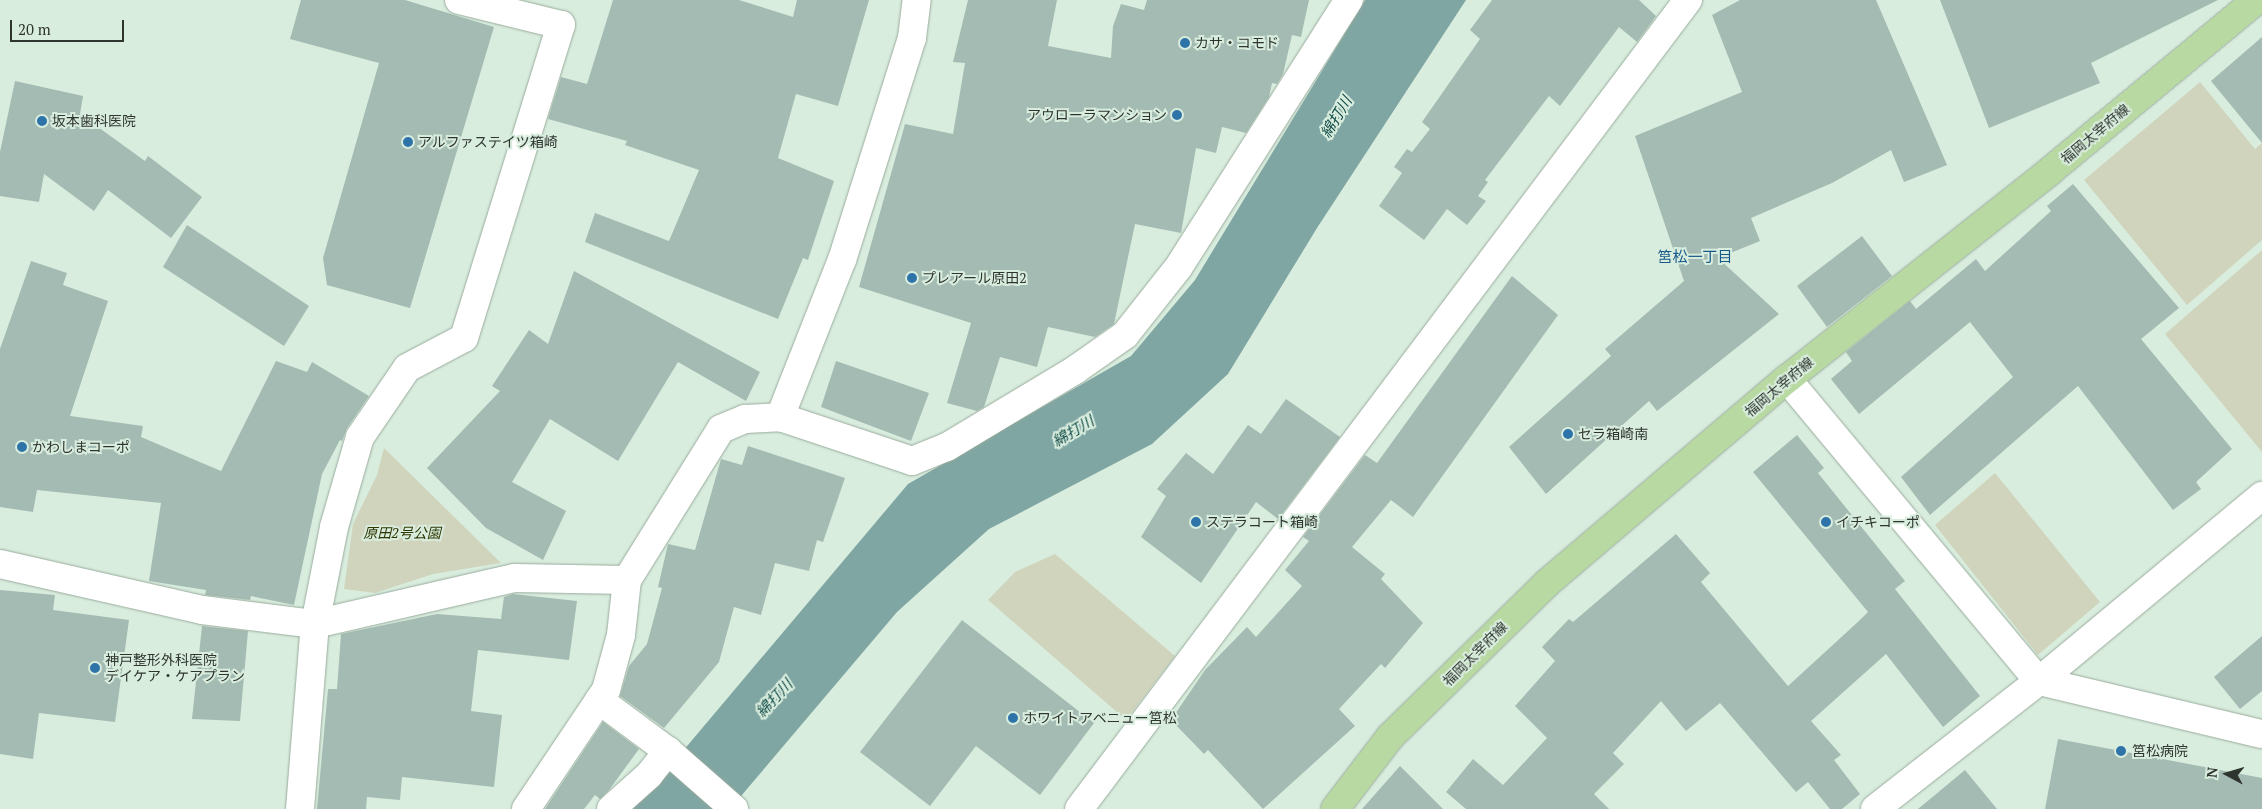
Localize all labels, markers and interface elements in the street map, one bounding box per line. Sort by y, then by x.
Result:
scale bar [12,10,126,42]
text: 20 m [18,19,51,39]
place label: カサ・コモド [1195,35,1279,51]
marker: カサ・コモド [1179,37,1191,49]
water label: 綿打川 [1317,93,1355,141]
street label: 福岡太宰府線 [2057,101,2133,167]
place label: アウローラマンション [1027,107,1167,123]
marker: アウローラマンション [1171,109,1183,121]
place label: 坂本歯科医院 [52,113,136,129]
marker: 坂本歯科医院 [36,115,48,127]
place label: アルファステイツ箱崎 [418,134,558,150]
marker: アルファステイツ箱崎 [402,136,414,148]
district label: 筥松一丁目 [1658,248,1732,266]
place label: プレアール原田2 [922,270,1027,286]
marker: プレアール原田2 [906,272,918,284]
street label: 福岡太宰府線 [1741,354,1817,420]
water label: 綿打川 [1049,412,1097,450]
place label: セラ箱崎南 [1578,426,1648,442]
marker: セラ箱崎南 [1562,428,1574,440]
place label: かわしまコーポ [32,439,130,455]
marker: かわしまコーポ [16,441,28,453]
place label: ステラコート箱崎 [1206,514,1318,530]
place label: イチキコーポ [1836,514,1920,530]
marker: ステラコート箱崎 [1190,516,1202,528]
marker: イチキコーポ [1820,516,1832,528]
park label: 原田2号公園 [363,525,441,541]
street label: 福岡太宰府線 [1439,618,1511,690]
place label: 神戸整形外科医院 デイケア・ケアプラン [105,652,245,684]
marker: 神戸整形外科医院 デイケア・ケアプラン [89,662,101,674]
water label: 綿打川 [752,675,796,721]
place label: ホワイトアベニュー筥松 [1023,710,1177,726]
marker: ホワイトアベニュー筥松 [1007,712,1019,724]
place label: 筥松病院 [2132,743,2188,759]
marker: 筥松病院 [2114,744,2128,758]
north arrow [2202,749,2252,799]
text: N [2202,766,2222,779]

